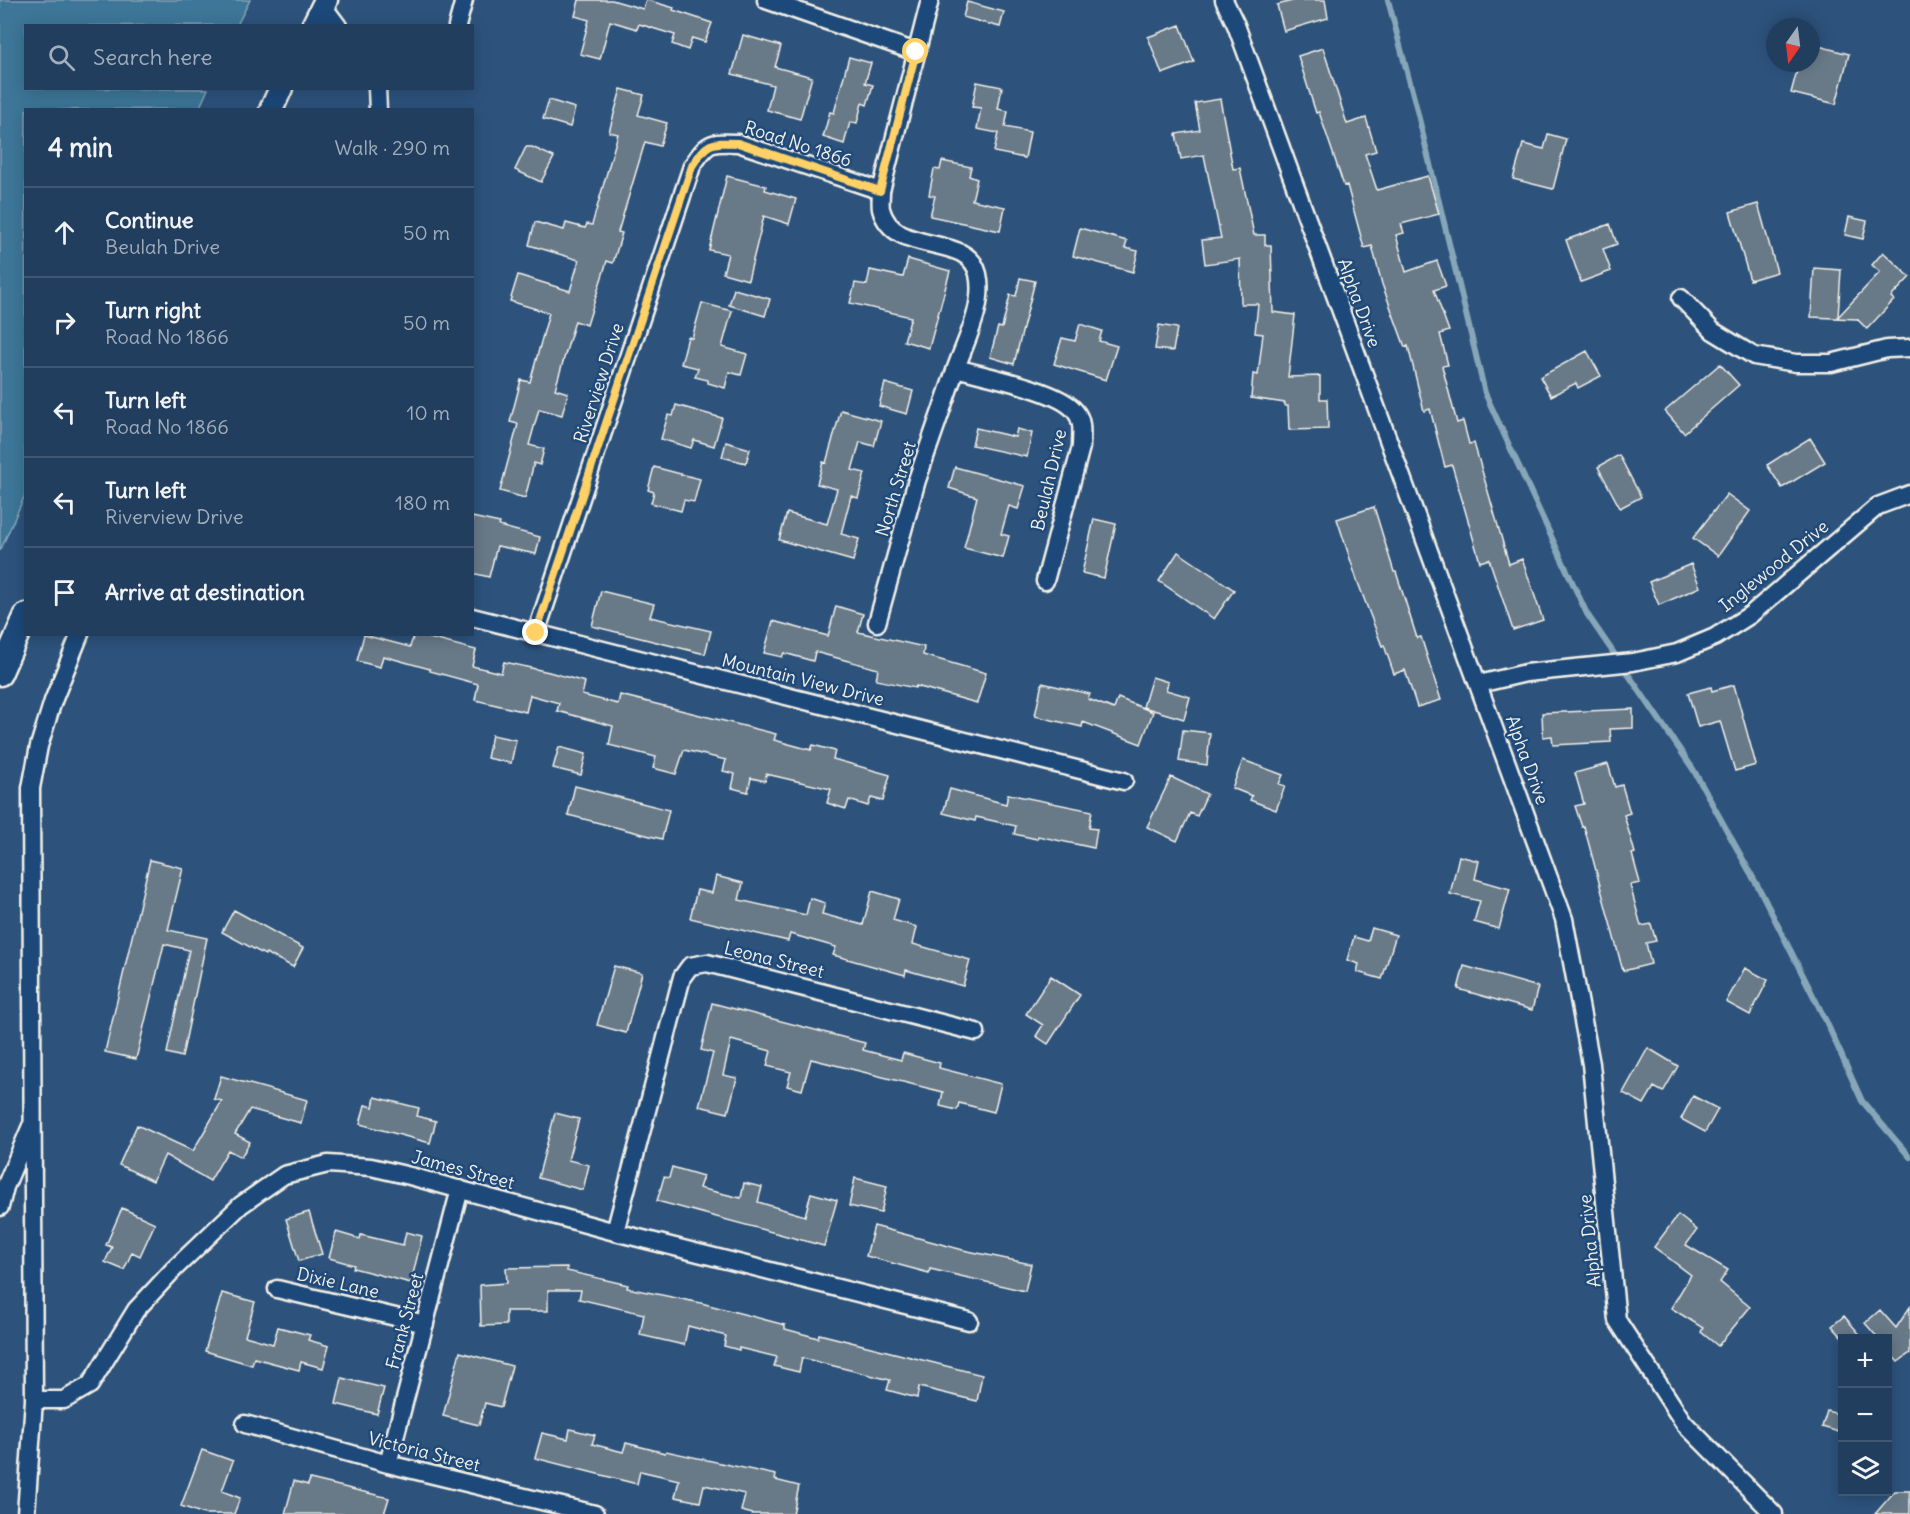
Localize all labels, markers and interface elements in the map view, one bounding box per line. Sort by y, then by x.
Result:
north arrow [1766,18,1820,72]
search box [24,24,474,90]
route start [902,38,928,64]
icon: search [45,41,78,74]
text: Search here [93,43,212,71]
street label: Road No 1866 [742,115,855,172]
text: 4 min [48,131,113,164]
text: Walk · 290 m [335,135,450,160]
text: Continue [105,206,194,234]
icon: ahead [48,216,81,249]
text: 50 m [403,220,450,245]
text: Beulah Drive [105,234,220,259]
street label: Alpha Drive [1333,255,1386,351]
text: Turn right [105,296,201,324]
icon: right [48,306,81,339]
text: 50 m [403,310,450,335]
street label: Riverview Drive [568,320,629,446]
text: Road No 1866 [105,324,229,349]
text: Turn left [105,386,186,414]
icon: left [48,396,81,429]
text: 10 m [407,400,450,425]
text: Road No 1866 [105,414,229,439]
street label: Beulah Drive [1026,427,1071,533]
street label: North Street [870,438,921,539]
text: Turn left [105,476,186,504]
icon: left [48,486,81,519]
text: 180 m [395,490,450,515]
text: Riverview Drive [105,504,244,529]
street label: Inglewood Drive [1714,515,1833,617]
icon: arrive [48,576,81,609]
text: Arrive at destination [105,578,305,606]
route end [522,619,548,645]
street label: Mountain View Drive [720,648,887,711]
street label: Alpha Drive [1501,712,1554,808]
street label: Leona Street [722,936,826,983]
street label: James Street [409,1145,517,1194]
street label: Alpha Drive [1573,1193,1606,1289]
street label: Dixie Lane [295,1262,382,1303]
street label: Frank Street [381,1270,428,1372]
map controls [1838,1334,1892,1496]
button: + [1838,1334,1892,1388]
button: − [1838,1388,1892,1442]
street label: Victoria Street [366,1426,483,1477]
button: layers [1838,1442,1892,1496]

